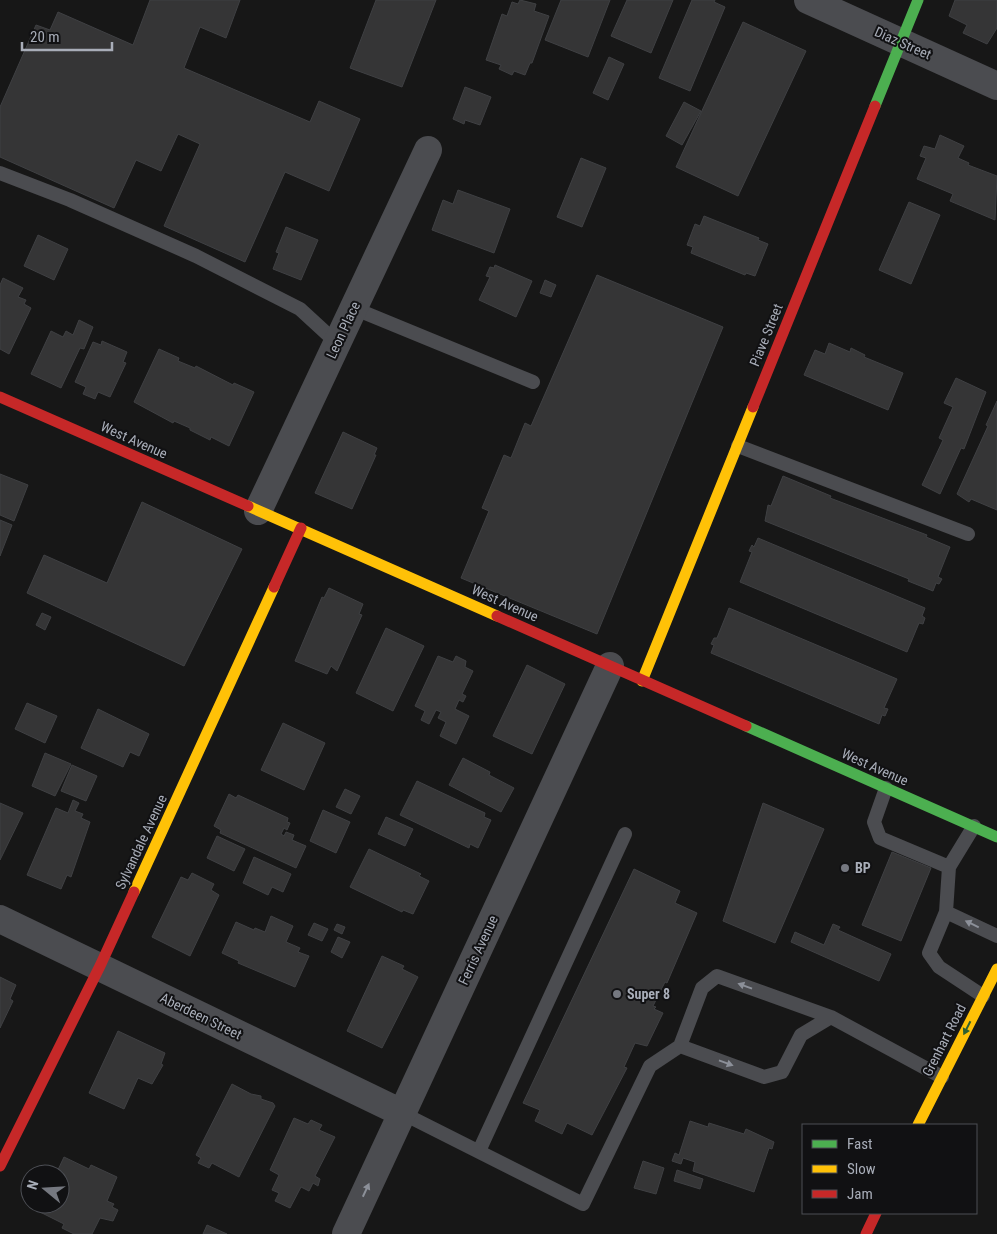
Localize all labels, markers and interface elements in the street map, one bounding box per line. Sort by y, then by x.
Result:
scale bar [22,20,112,52]
street label: Diaz Street [872,23,934,63]
text: 20 m [30,28,60,46]
street label: Leon Place [323,299,363,361]
street label: Piave Street [746,301,786,369]
street label: West Avenue [98,418,170,462]
street label: West Avenue [469,581,541,625]
street label: West Avenue [839,745,911,789]
street label: Sylvandale Avenue [112,792,170,892]
place label: BP [855,860,871,876]
marker: BP [839,862,851,874]
street label: Ferris Avenue [455,912,501,987]
one-way arrow [965,920,979,928]
one-way arrow [737,982,752,990]
place label: Super 8 [627,986,670,1002]
marker: Super 8 [611,988,623,1000]
street label: Aberdeen Street [158,989,244,1043]
street label: Grenhart Road [919,1001,969,1079]
one-way arrow [963,1020,971,1035]
one-way arrow [718,1060,733,1067]
legend [802,1124,977,1214]
text: Fast [847,1135,872,1153]
text: Slow [847,1160,876,1178]
north arrow [20,1164,70,1214]
text: N [24,1178,42,1192]
one-way arrow [363,1183,371,1197]
text: Jam [847,1185,873,1203]

